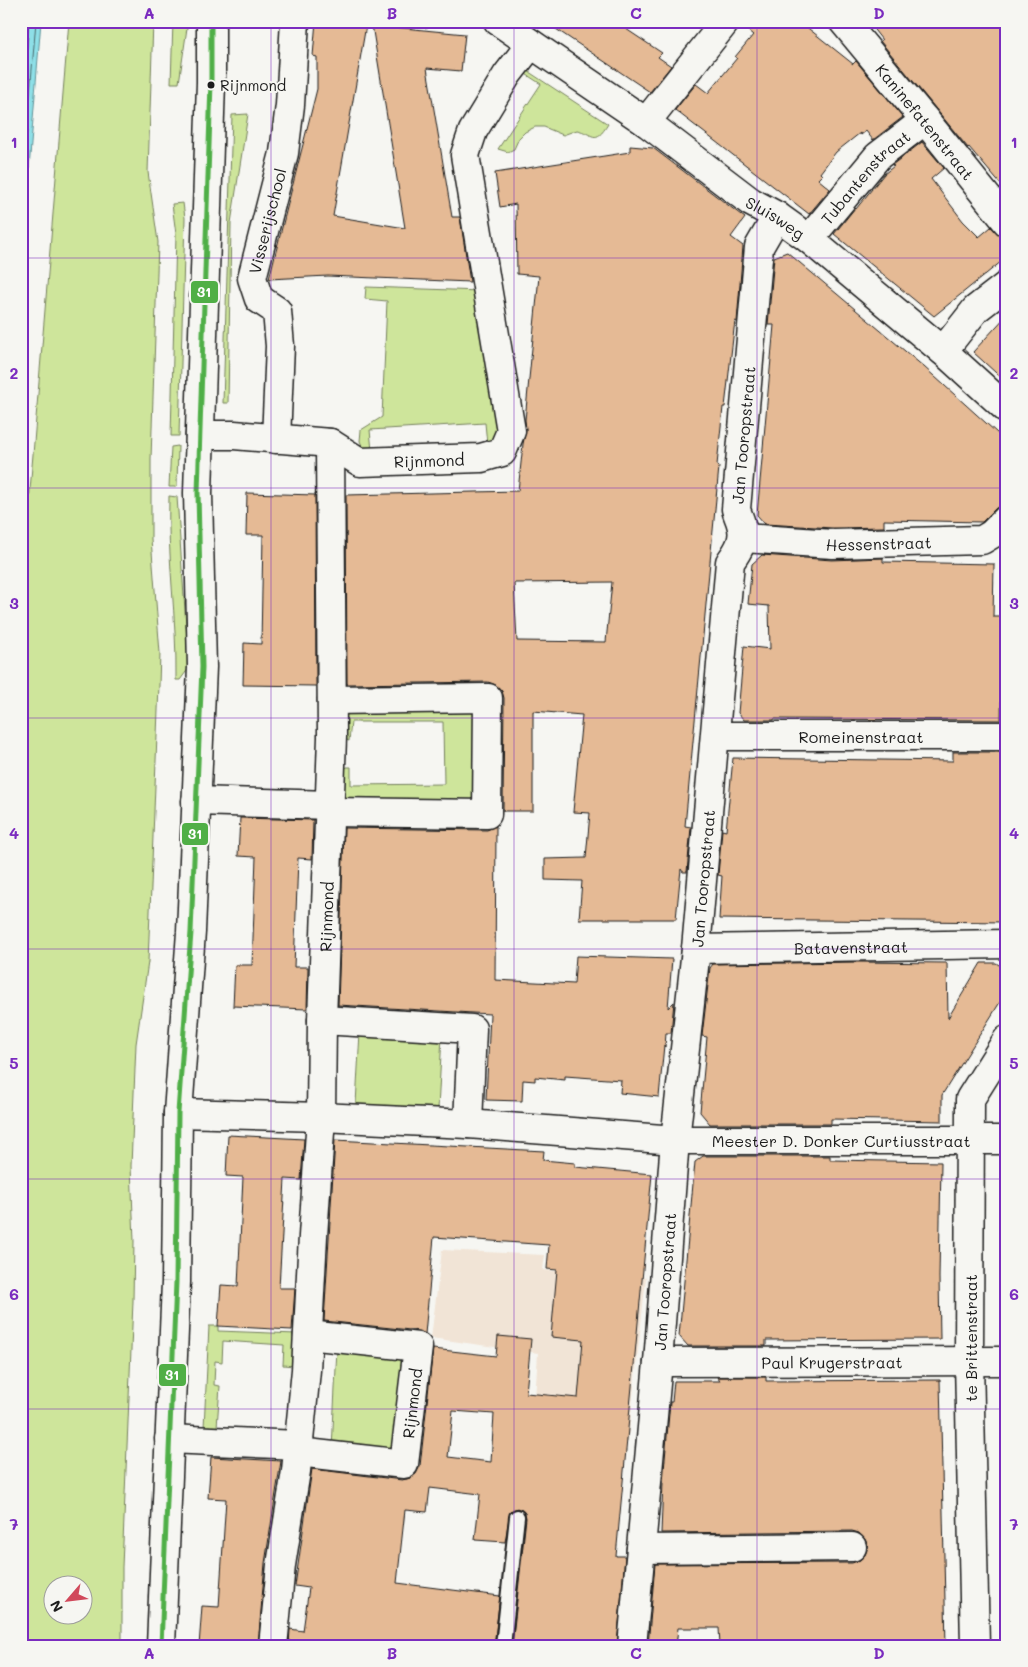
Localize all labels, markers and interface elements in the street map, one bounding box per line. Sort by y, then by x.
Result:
text: A [143,2,155,23]
text: B [387,2,397,23]
text: C [630,2,642,23]
text: D [873,2,885,23]
street label: Kaninefatenstraat [872,59,979,184]
place label: Rijnmond [220,75,286,95]
marker: Rijnmond [206,80,216,90]
street label: Tubantenstraat [815,125,914,228]
text: 1 [10,131,18,152]
text: 1 [1010,131,1018,152]
street label: Visserijschool [243,166,290,276]
street label: Sluisweg [742,191,809,243]
line badge: 31 [190,280,219,304]
text: 31 [197,282,211,301]
text: 2 [10,362,19,383]
text: 2 [1010,362,1019,383]
street label: Jan Tooropstraat [726,365,759,505]
street label: Rijnmond [393,448,465,471]
street label: Hessenstraat [825,531,932,555]
text: 3 [9,592,19,613]
text: 3 [1009,592,1019,613]
street label: Romeinenstraat [799,726,923,747]
street label: Jan Tooropstraat [686,809,719,948]
text: 4 [9,822,19,843]
line badge: 31 [181,822,209,846]
text: 4 [1009,822,1019,843]
text: 31 [188,824,202,843]
street label: Rijnmond [314,881,337,952]
street label: Batavenstraat [794,935,908,958]
text: 5 [9,1052,19,1073]
text: 5 [1009,1052,1019,1073]
street label: Meester D. Donker Curtiusstraat [712,1130,971,1151]
street label: Jan Tooropstraat [648,1212,680,1351]
street label: te Brittenstraat [960,1274,981,1402]
text: 6 [9,1283,19,1304]
text: 6 [1009,1283,1019,1304]
street label: Paul Krugerstraat [761,1351,903,1372]
line badge: 31 [158,1363,187,1387]
text: 31 [165,1365,179,1384]
street label: Rijnmond [397,1367,426,1439]
text: 7 [10,1513,19,1534]
text: 7 [1010,1513,1019,1534]
north arrow [42,1574,92,1624]
text: N [45,1597,67,1615]
text: A [143,1642,155,1663]
text: B [387,1642,397,1663]
text: C [630,1642,642,1663]
text: D [873,1642,885,1663]

